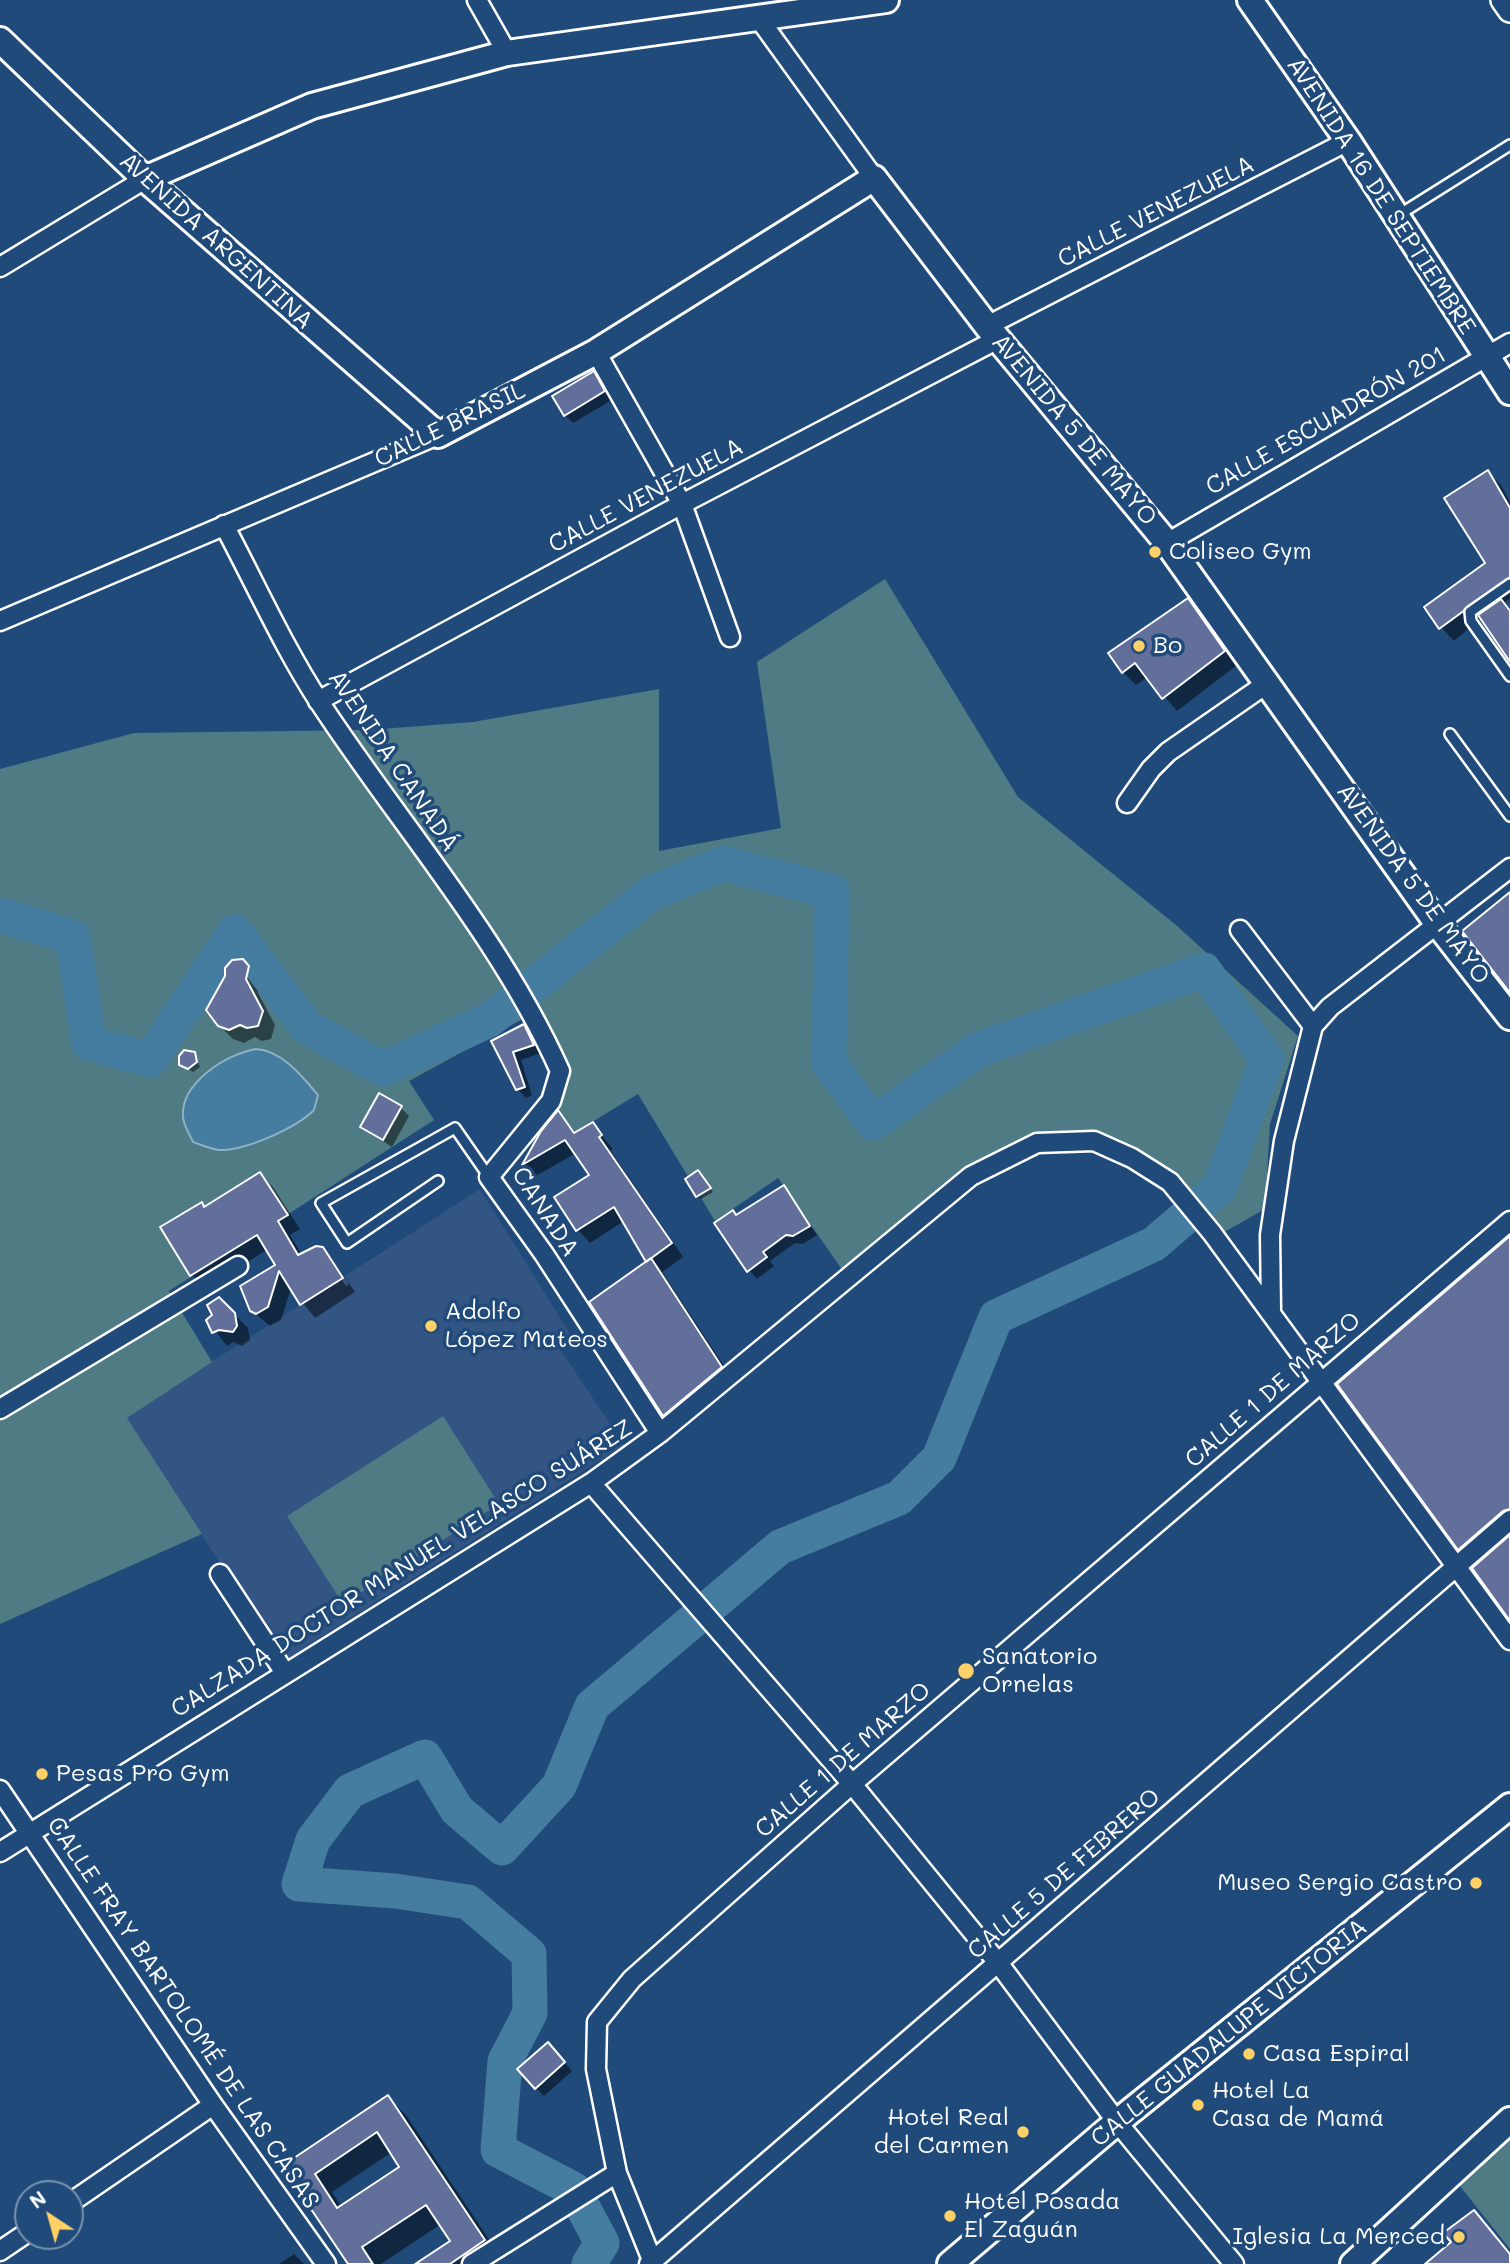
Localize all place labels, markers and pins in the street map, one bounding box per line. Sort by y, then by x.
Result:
place label: Coliseo Gym [1169,538,1312,566]
marker: Coliseo Gym [1147,544,1163,560]
place label: Bo [1153,632,1182,660]
marker: Bo [1131,638,1147,654]
place label: Adolfo López Mateos [445,1298,608,1354]
marker: Adolfo López Mateos [423,1318,439,1334]
place label: Sanatorio Ornelas [982,1643,1097,1699]
marker: Sanatorio Ornelas [956,1661,976,1681]
place label: Pesas Pro Gym [56,1760,230,1788]
marker: Pesas Pro Gym [34,1766,50,1782]
place label: Museo Sergio Castro [1217,1869,1462,1897]
marker: Museo Sergio Castro [1468,1875,1484,1891]
place label: Casa Espiral [1263,2040,1410,2068]
marker: Casa Espiral [1241,2046,1257,2062]
place label: Hotel La Casa de Mamá [1212,2077,1384,2133]
marker: Hotel La Casa de Mamá [1190,2097,1206,2113]
place label: Hotel Real del Carmen [874,2104,1009,2160]
marker: Hotel Real del Carmen [1015,2124,1031,2140]
place label: Hotel Posada El Zaguán [964,2188,1120,2244]
marker: Hotel Posada El Zaguán [942,2208,958,2224]
place label: Iglesia La Merced [1233,2223,1445,2251]
marker: Iglesia La Merced [1451,2229,1467,2245]

